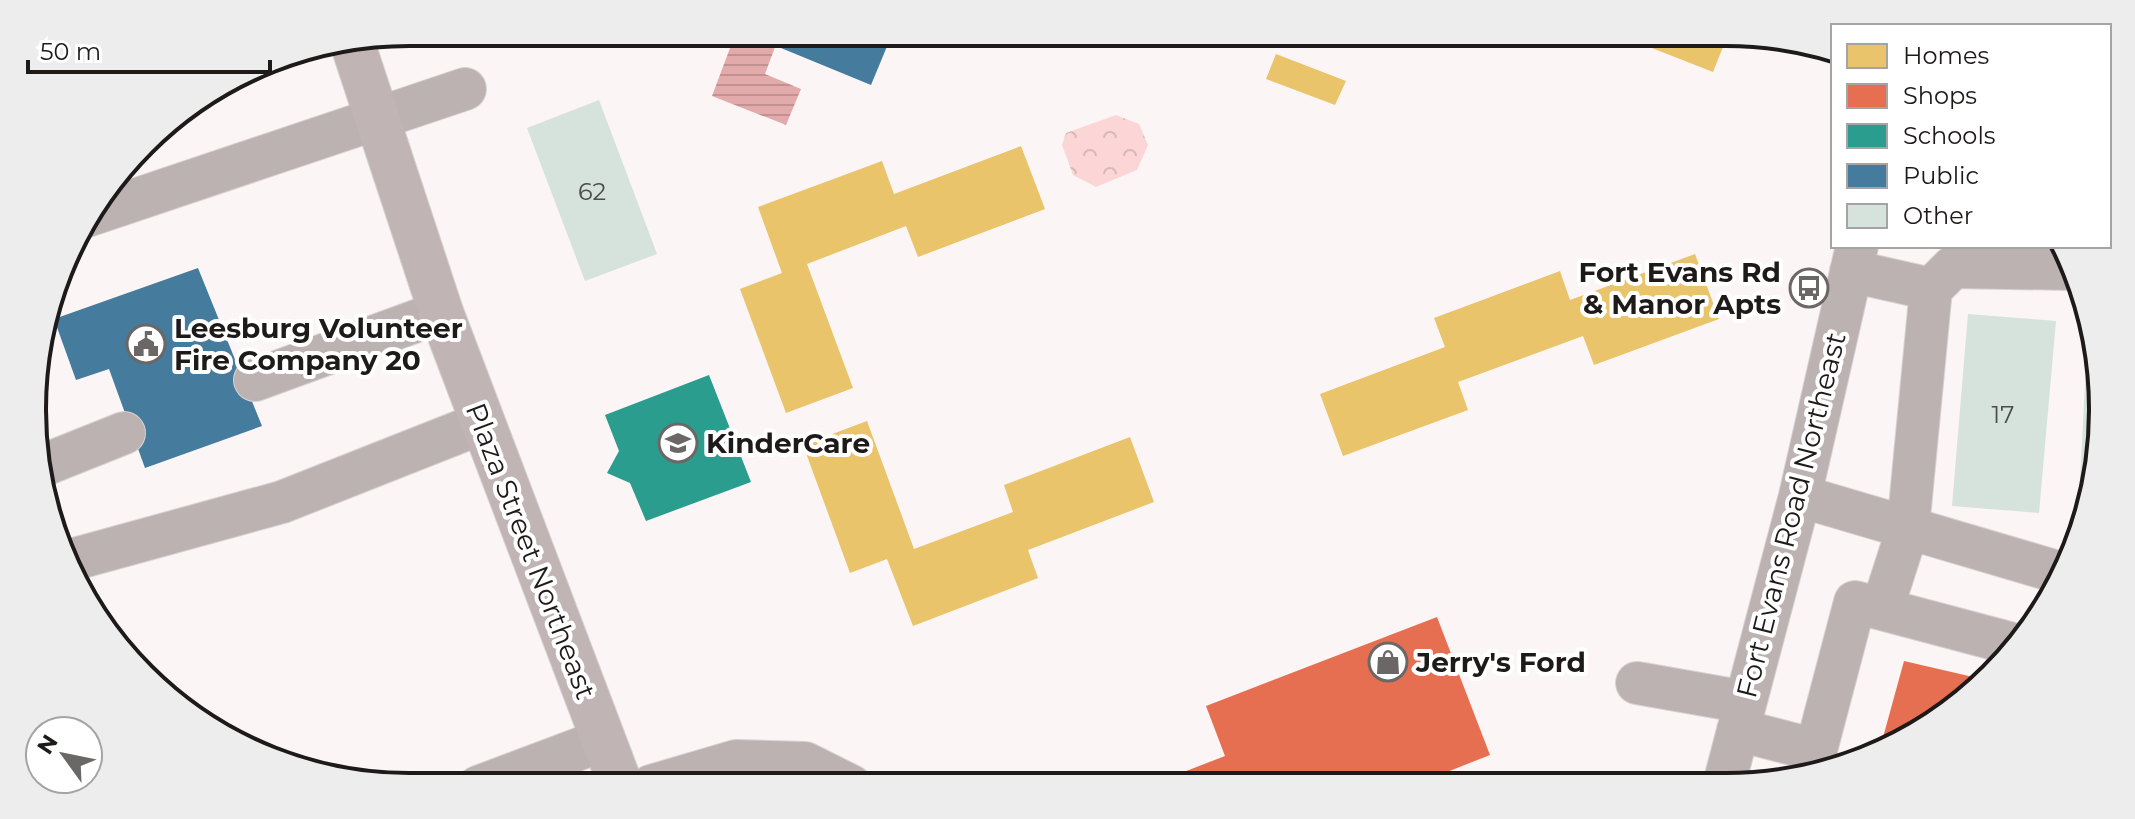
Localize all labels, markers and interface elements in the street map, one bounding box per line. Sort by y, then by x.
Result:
scale bar [28,24,270,74]
legend [1831,24,2111,248]
text: 50 m [40,37,101,66]
text: Homes [1903,41,1989,70]
text: Shops [1903,81,1977,110]
text: Schools [1903,121,1996,150]
text: Public [1903,161,1979,190]
house number: 62 [578,177,606,206]
text: Other [1903,201,1973,230]
place label: Fort Evans Rd & Manor Apts [1578,255,1781,321]
bus stop icon: Fort Evans Rd & Manor Apts [1788,267,1830,309]
place label: Leesburg Volunteer Fire Company 20 [174,311,463,377]
public building icon: Leesburg Volunteer Fire Company 20 [125,323,167,365]
street label: Fort Evans Road Northeast [1729,329,1853,701]
street label: Plaza Street Northeast [459,398,603,704]
house number: 17 [1992,400,2014,429]
school or university icon: KinderCare [657,422,699,464]
place label: KinderCare [706,426,870,460]
shop icon: Jerry's Ford [1367,641,1409,683]
place label: Jerry's Ford [1415,645,1586,679]
north arrow [24,715,104,795]
text: N [31,730,64,759]

